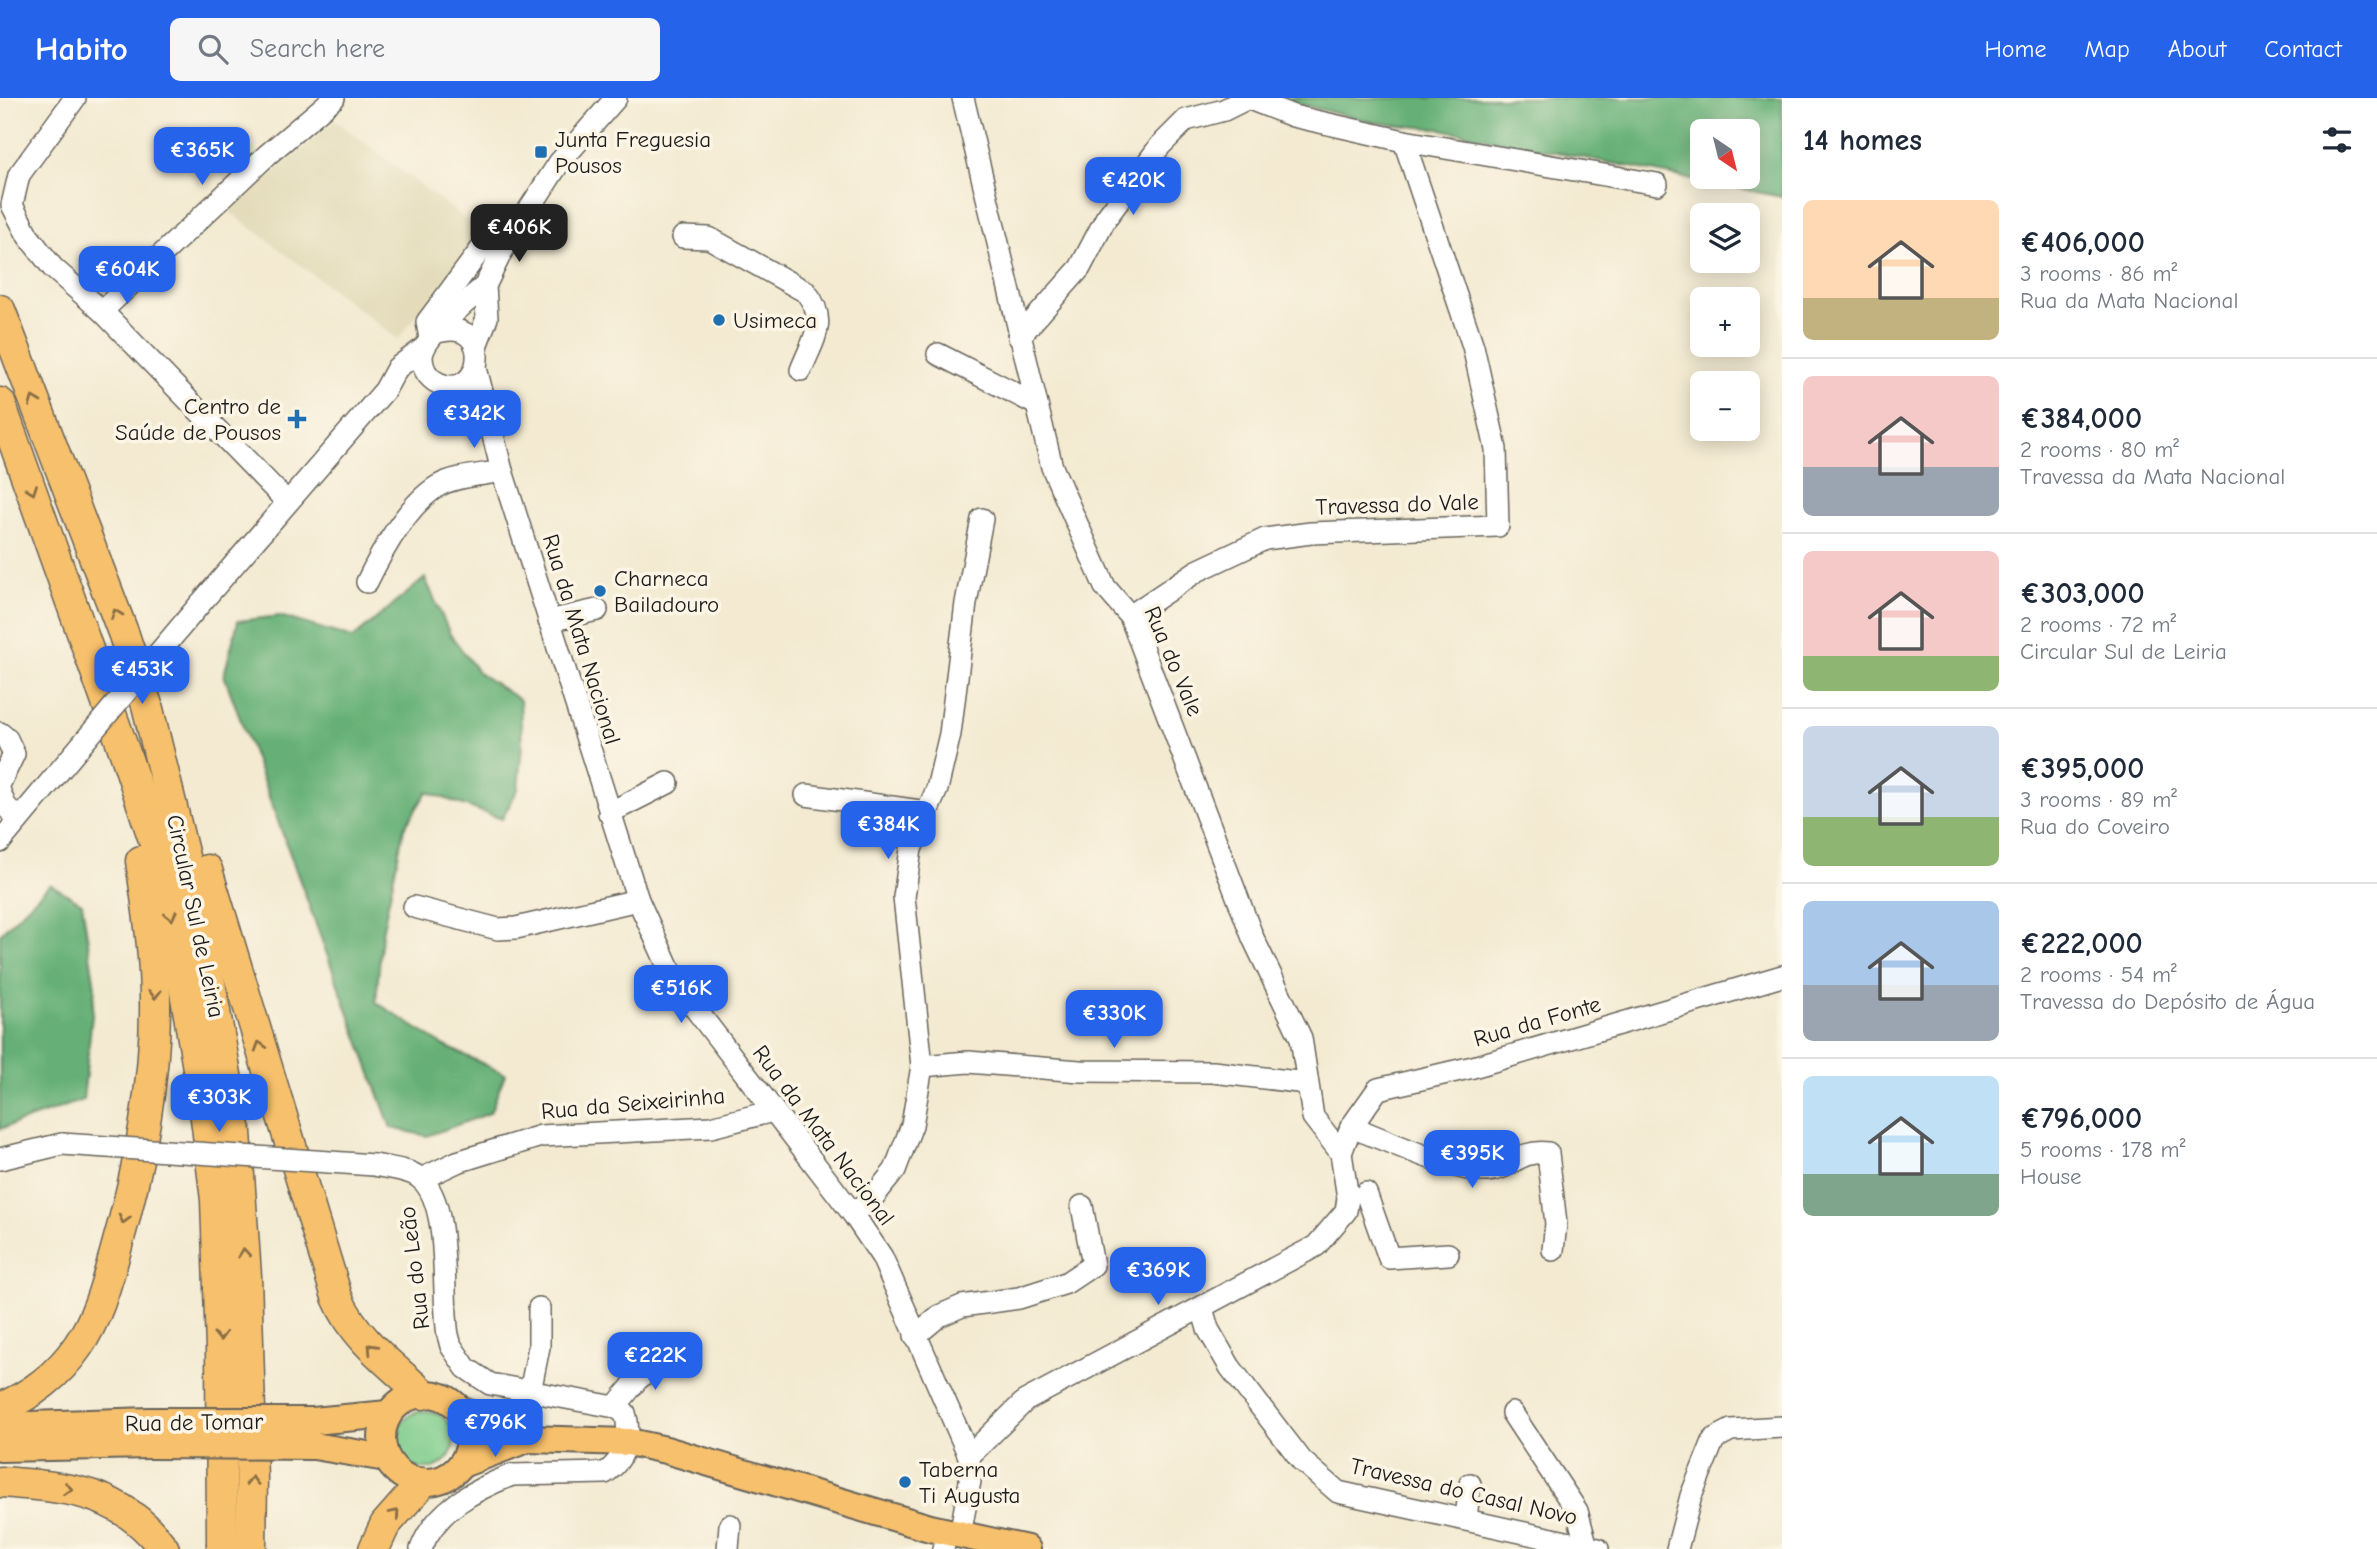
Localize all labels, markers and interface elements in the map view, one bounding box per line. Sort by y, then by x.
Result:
search box [170,18,660,81]
text: Habito [35,30,128,68]
icon: search [194,30,232,68]
text: Search here [250,34,385,64]
text: Home [1985,35,2046,63]
text: Map [2084,35,2130,63]
text: About [2168,35,2226,63]
text: Contact [2264,35,2342,63]
north arrow [1690,119,1760,189]
map controls [1690,119,1760,441]
icon: filters [2318,121,2356,159]
text: 14 homes [1803,123,1922,158]
place label: Junta Freguesia Pousos [555,126,711,179]
pin: €365K [153,127,251,187]
text: €365K [170,136,234,163]
marker: Junta Freguesia Pousos [533,144,549,160]
pin: €420K [1084,158,1182,217]
text: €420K [1101,166,1165,193]
button: layers [1690,203,1760,273]
pin: €406K [470,204,568,264]
text: €406K [487,213,551,240]
text: €406,000 [2020,225,2145,260]
icon: home [1859,228,1943,312]
pin: €604K [78,246,176,306]
text: €604K [95,255,159,282]
text: 3 rooms · 86 m² [2020,260,2177,287]
button: + [1690,287,1760,357]
text: Rua da Mata Nacional [2020,287,2238,314]
place label: Usimeca [733,307,817,334]
marker: Usimeca [711,312,727,328]
button: − [1690,371,1760,441]
pin: €342K [425,390,523,450]
place label: Centro de Saúde de Pousos [115,393,281,446]
one-way arrow [29,396,43,408]
text: €342K [443,399,505,426]
text: €384,000 [2020,401,2142,436]
icon: home [1859,404,1943,488]
marker: Centro de Saúde de Pousos [287,409,307,429]
text: 2 rooms · 80 m² [2020,436,2179,463]
text: Travessa da Mata Nacional [2020,463,2285,490]
one-way arrow [24,483,38,495]
street label: Travessa do Vale [1315,488,1479,521]
street label: Rua da Mata Nacional [537,531,626,748]
place label: Charneca Bailadouro [614,565,719,618]
text: €303,000 [2020,576,2145,611]
icon: home [1859,579,1943,663]
marker: Charneca Bailadouro [592,583,608,599]
street label: Rua do Vale [1138,602,1209,720]
one-way arrow [110,608,124,620]
text: 2 rooms · 72 m² [2020,611,2176,638]
text: Circular Sul de Leiria [2020,638,2227,665]
pin: €453K [93,646,191,706]
text: €453K [110,655,174,682]
text: €395,000 [2020,751,2144,786]
icon: home [1859,754,1943,838]
text: 3 rooms · 89 m² [2020,786,2177,813]
pin: €384K [839,802,937,861]
text: €384K [857,810,919,837]
street label: Circular Sul de Leiria [161,812,230,1020]
text: Rua do Coveiro [2020,813,2170,840]
one-way arrow [163,910,177,922]
text: €222,000 [2020,926,2143,961]
icon: home [1859,929,1943,1013]
text: 2 rooms · 54 m² [2020,961,2177,988]
pin: €516K [632,965,730,1025]
text: €516K [650,974,712,1001]
text: Travessa do Depósito de Água [2020,988,2315,1015]
one-way arrow [147,989,162,1000]
pin: €330K [1065,990,1163,1050]
street label: Rua da Fonte [1470,990,1604,1053]
text: €330K [1082,999,1146,1026]
one-way arrow [254,1040,268,1052]
street label: Rua da Mata Nacional [747,1040,900,1231]
pin: €303K [170,1074,268,1134]
street label: Rua da Seixeirinha [540,1082,726,1125]
text: €303K [187,1083,251,1110]
text: €796,000 [2020,1101,2142,1136]
icon: home [1859,1104,1943,1188]
pin: €395K [1423,1130,1521,1190]
text: 5 rooms · 178 m² [2020,1136,2185,1163]
text: €395K [1440,1139,1504,1166]
text: House [2020,1163,2082,1190]
street label: Rua do Leão [394,1205,435,1331]
one-way arrow [118,1213,132,1225]
one-way arrow [237,1248,252,1259]
pin: €369K [1109,1248,1207,1307]
text: €369K [1126,1256,1190,1283]
one-way arrow [213,1331,228,1342]
pin: €222K [606,1332,704,1392]
text: €222K [623,1341,687,1368]
one-way arrow [368,1343,380,1356]
pin: €796K [446,1400,544,1459]
street label: Rua de Tomar [125,1408,264,1437]
text: €796K [464,1408,526,1435]
street label: Travessa do Casal Novo [1348,1452,1580,1531]
place label: Taberna Ti Augusta [919,1456,1020,1509]
marker: Taberna Ti Augusta [897,1474,913,1490]
one-way arrow [244,1475,260,1486]
one-way arrow [62,1481,74,1496]
one-way arrow [387,1509,399,1522]

